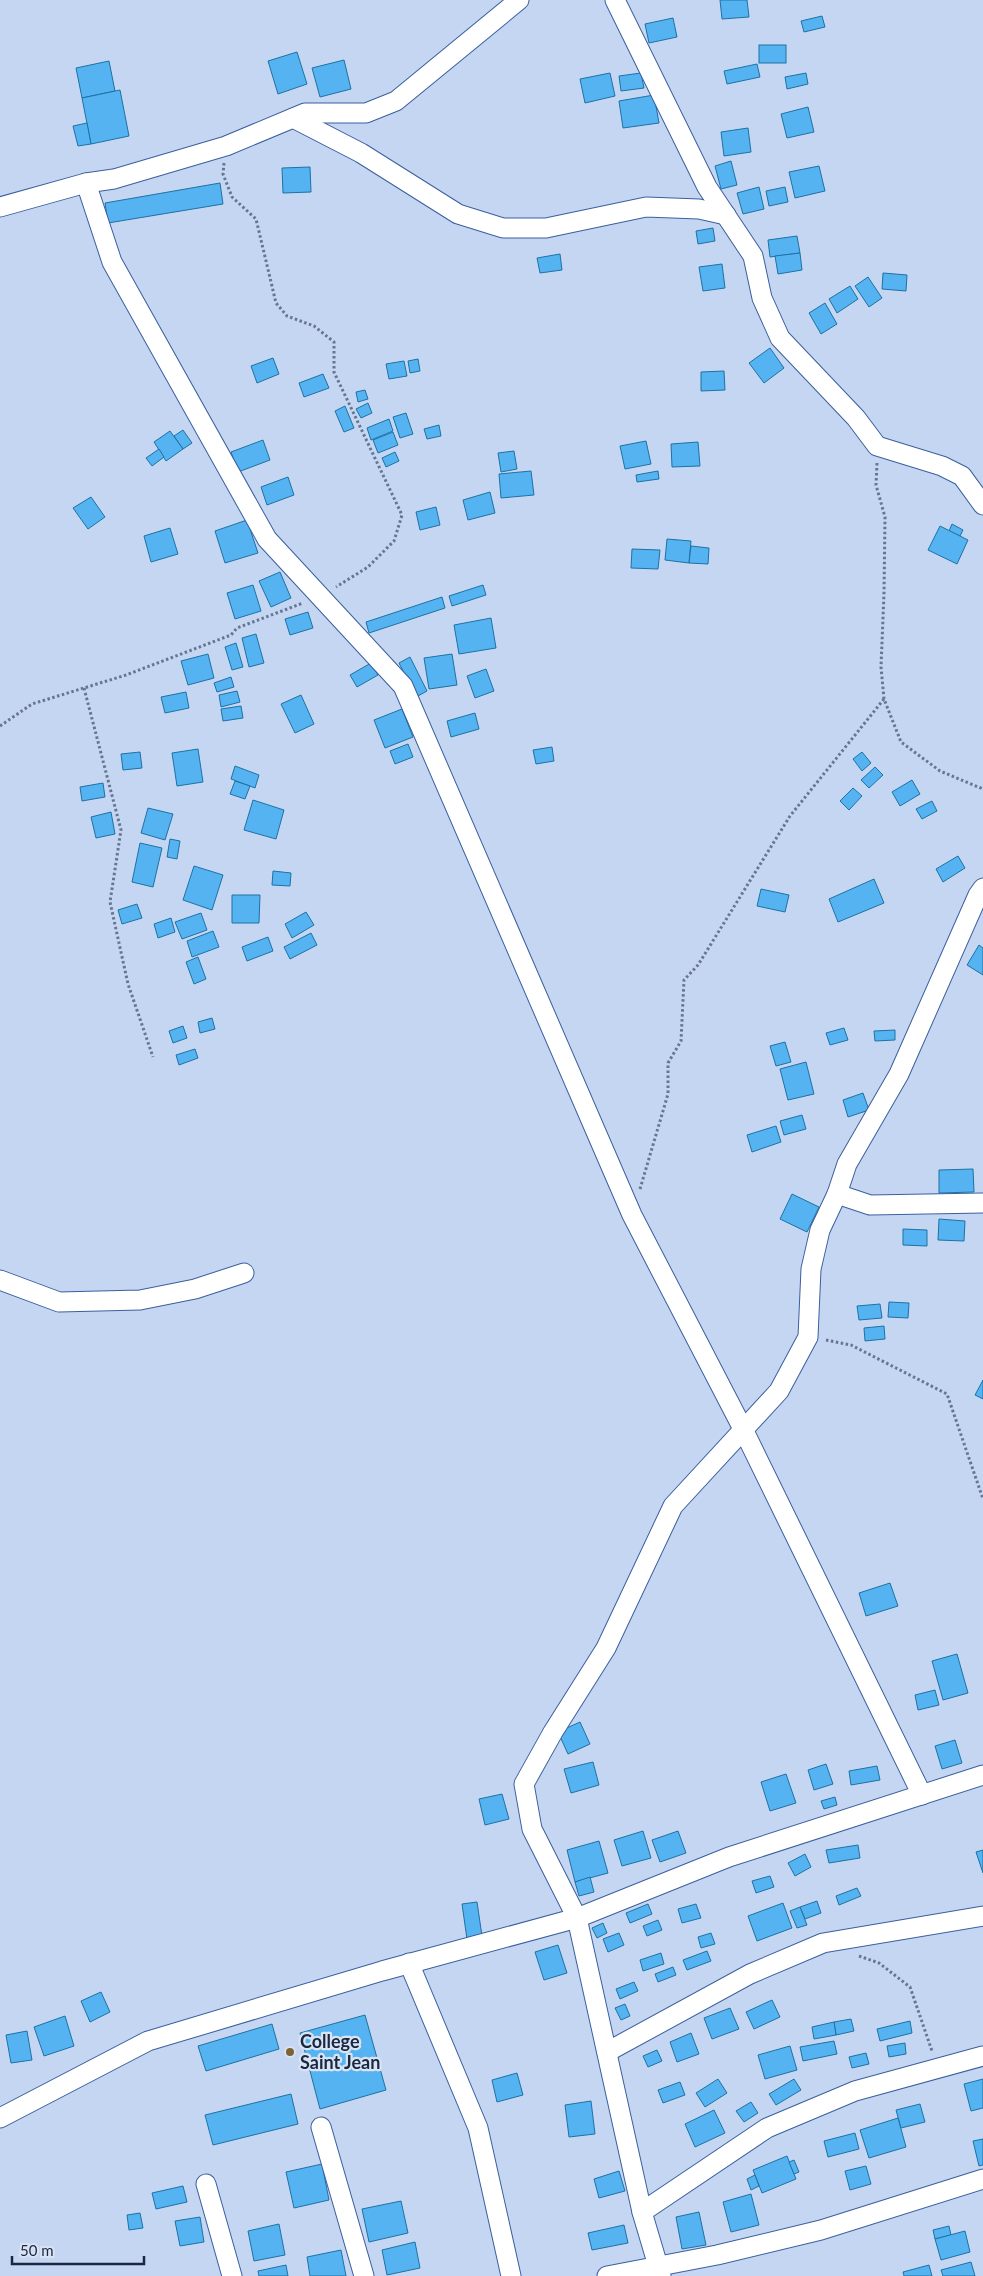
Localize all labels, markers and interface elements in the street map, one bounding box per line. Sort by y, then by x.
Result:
place label: College Saint Jean [300,2030,380,2073]
marker: College Saint Jean [284,2046,296,2058]
scale bar [12,2234,145,2266]
text: 50 m [20,2241,54,2259]

